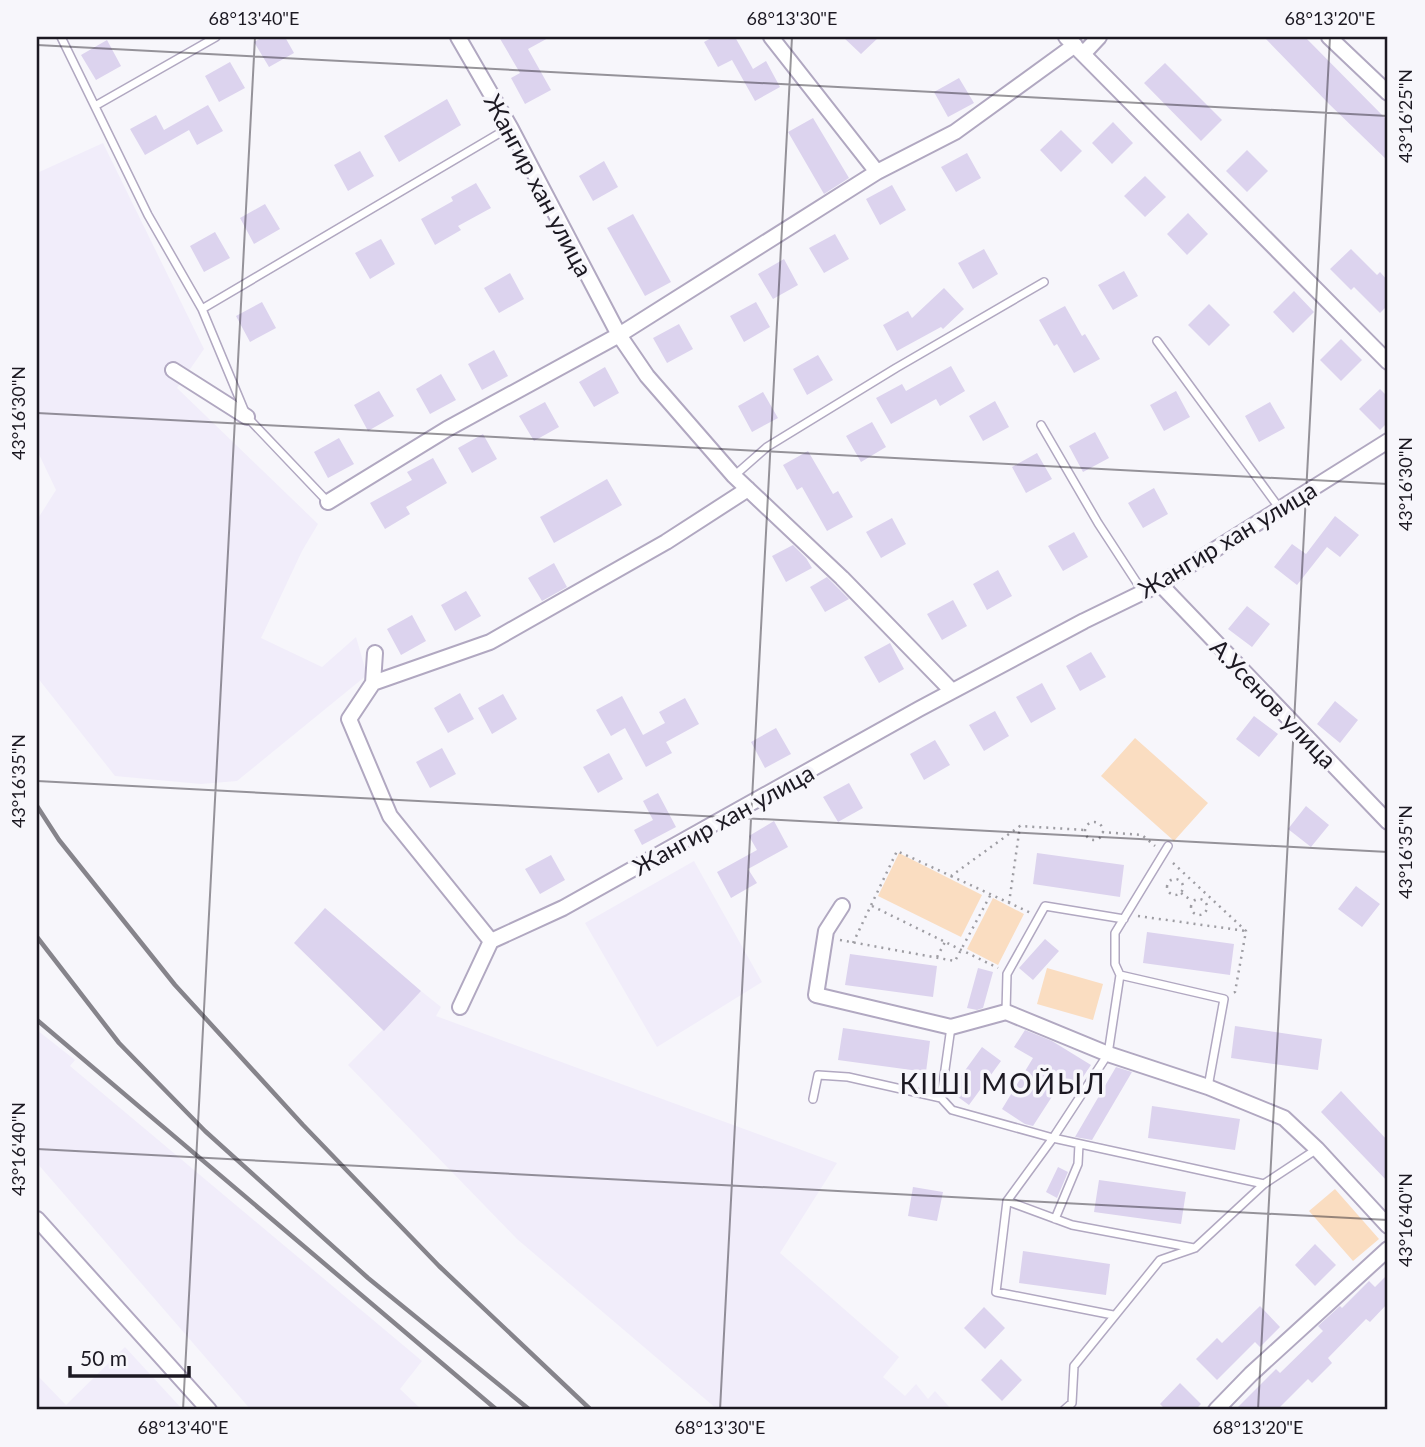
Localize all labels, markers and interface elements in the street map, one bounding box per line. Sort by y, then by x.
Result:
text: 68°13'40"E [209,7,299,29]
text: 68°13'30"E [747,7,837,29]
text: 68°13'20"E [1285,7,1375,29]
text: 43°16'25"N [1394,69,1416,163]
street label: Жангир хан улица [479,89,599,281]
text: 43°16'30"N [7,366,29,460]
text: 43°16'30"N [1394,437,1416,531]
street label: Жангир хан улица [1133,474,1321,604]
street label: А.Усенов улица [1205,632,1343,774]
text: 43°16'35"N [7,734,29,828]
street label: Жангир хан улица [627,757,819,881]
text: 43°16'35"N [1394,805,1416,899]
district label: КІШІ МОЙЫЛ [899,1066,1107,1100]
text: 43°16'40"N [7,1102,29,1196]
text: 43°16'40"N [1394,1173,1416,1267]
scale bar [70,1335,189,1379]
text: 50 m [80,1345,127,1370]
text: 68°13'40"E [138,1416,228,1438]
text: 68°13'30"E [675,1416,765,1438]
text: 68°13'20"E [1213,1416,1303,1438]

